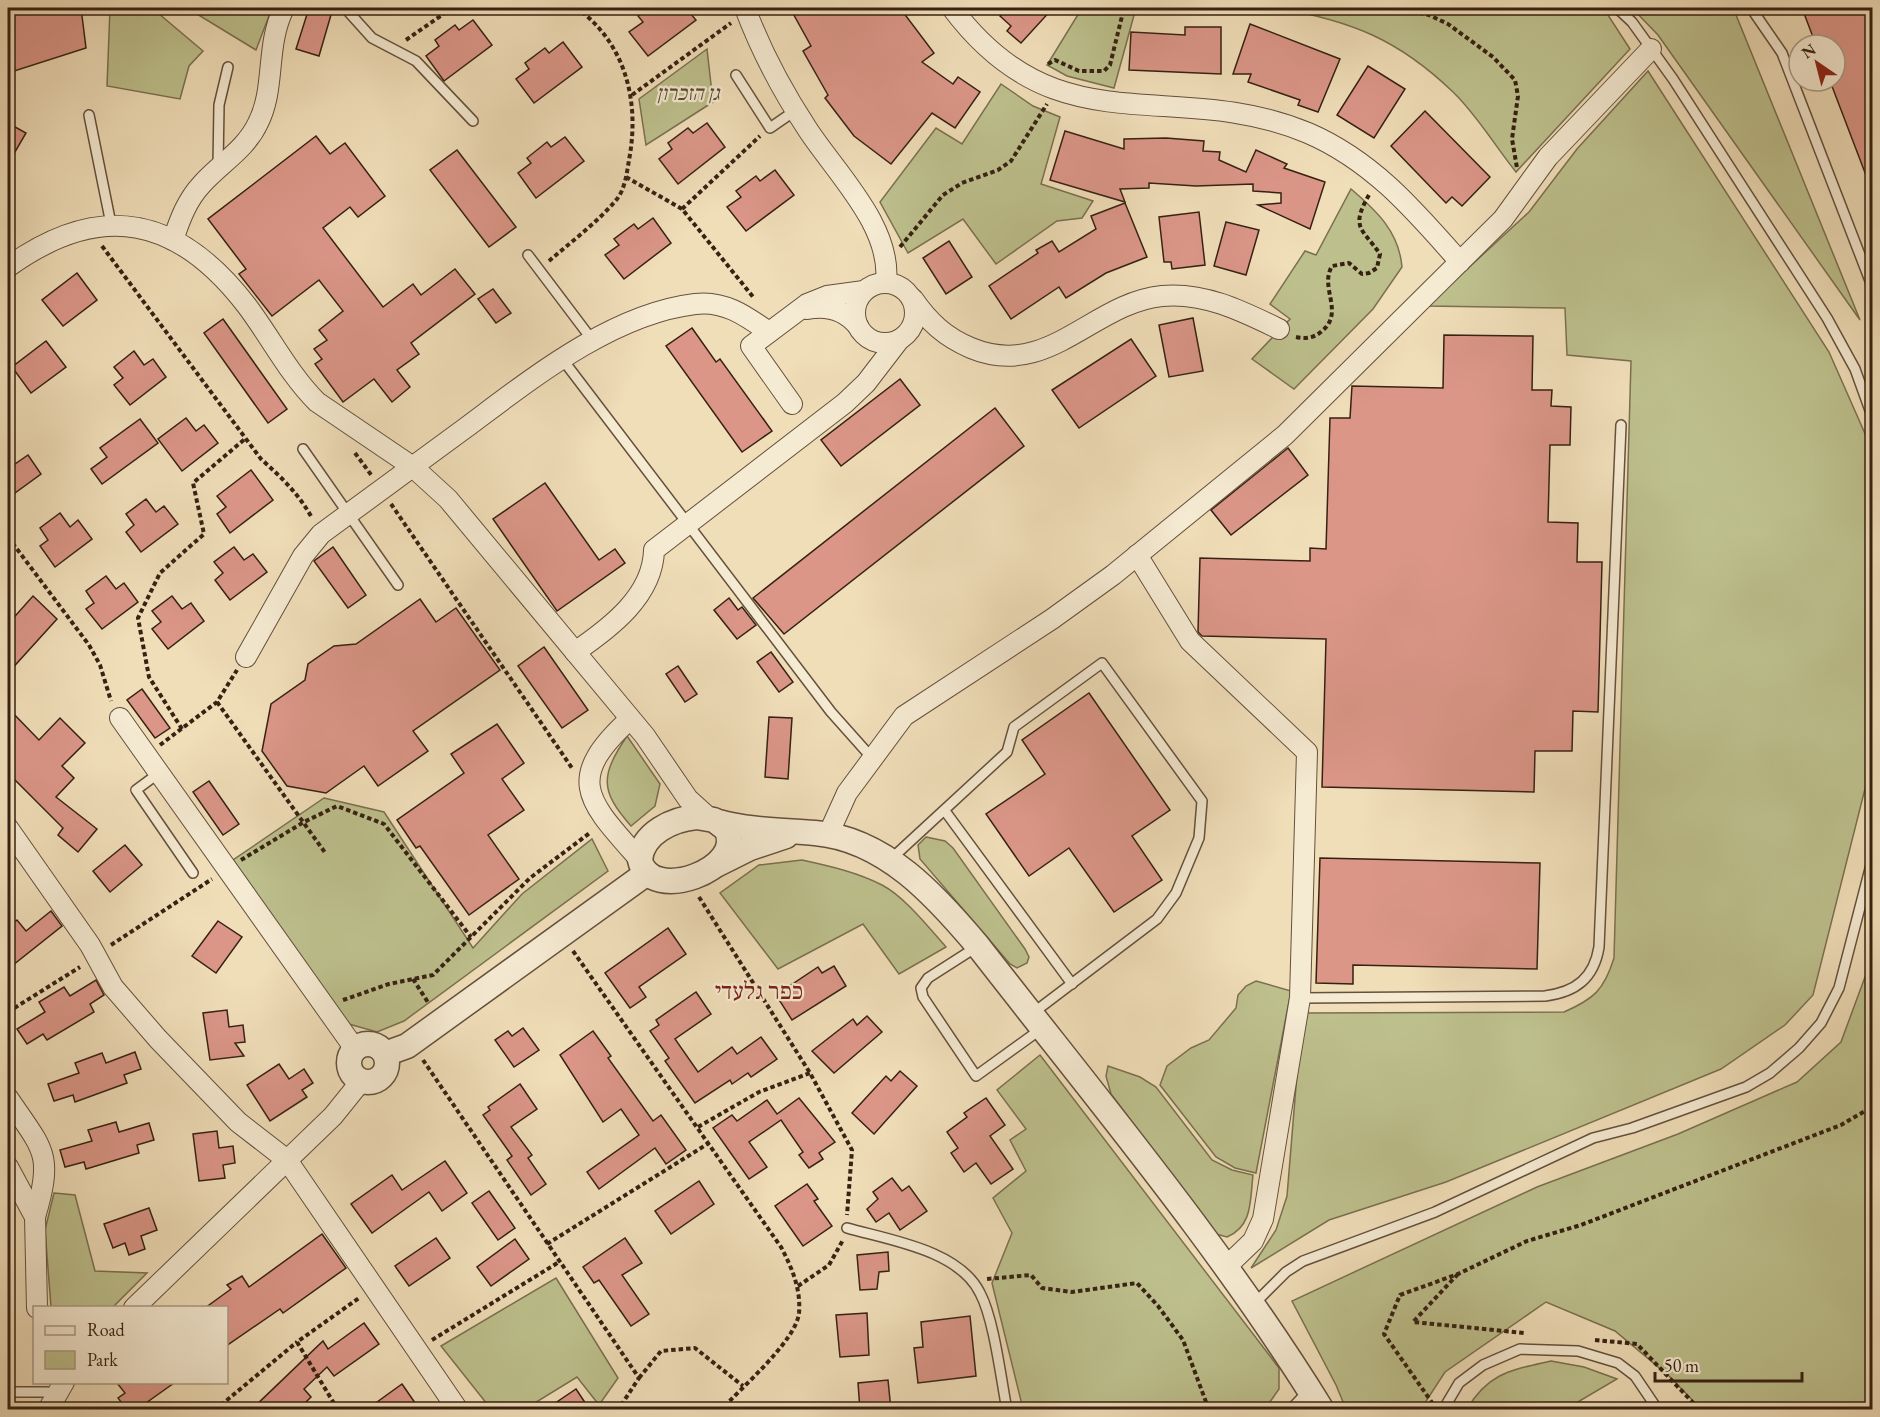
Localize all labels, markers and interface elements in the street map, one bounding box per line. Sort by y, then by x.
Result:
north arrow [1787,33,1847,93]
text: N [1797,39,1820,63]
park label: גן הזכרון [656,79,721,106]
district label: כפר גלעדי [715,975,803,1006]
legend [33,1306,228,1384]
text: Road [87,1318,126,1341]
scale bar [1655,1345,1802,1383]
text: Park [87,1348,118,1371]
text: 50 m [1664,1354,1699,1377]

